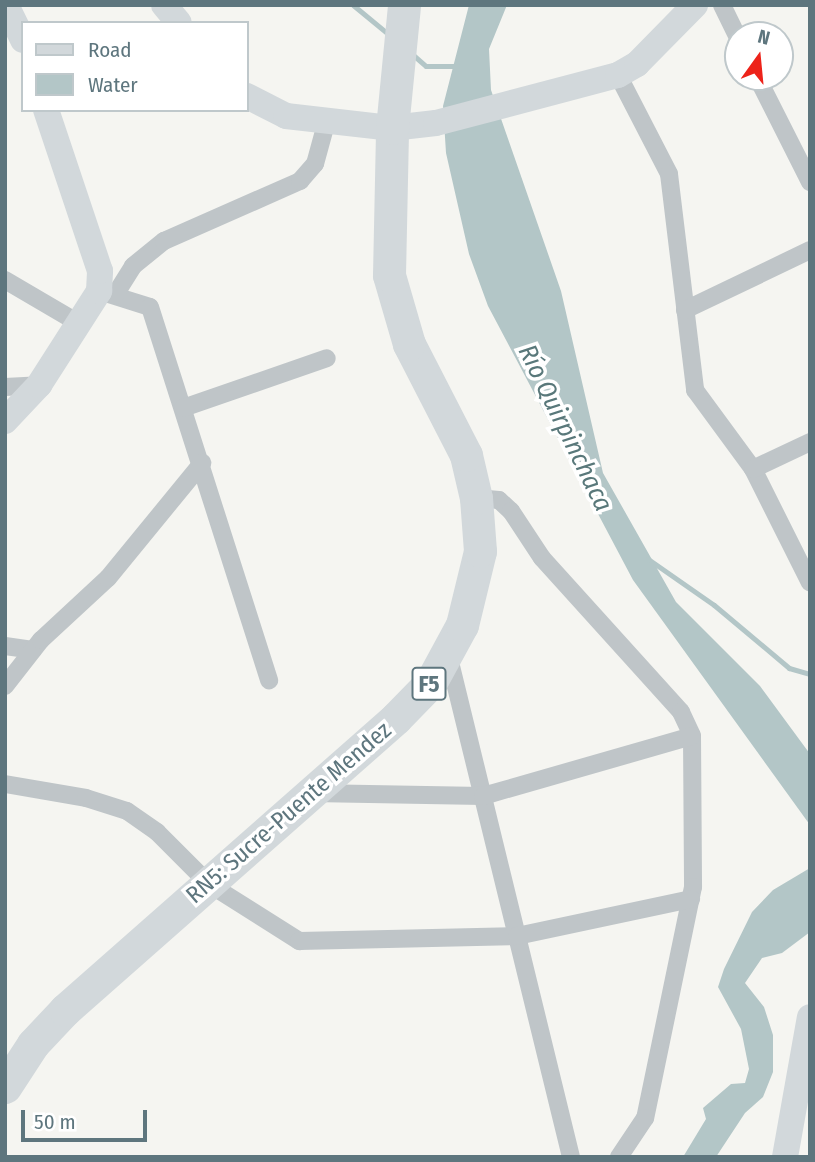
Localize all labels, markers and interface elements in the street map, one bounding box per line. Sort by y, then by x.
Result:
legend [21,21,248,112]
north arrow [724,21,794,91]
text: N [756,25,773,50]
text: Road [88,37,132,63]
text: Water [88,72,138,98]
water label: Río Quirpinchaca [511,340,619,516]
road number: F5 [412,664,446,704]
street label: RN5: Sucre-Puente Mendez [181,716,397,910]
scale bar [24,1096,150,1140]
text: 50 m [34,1109,76,1135]

